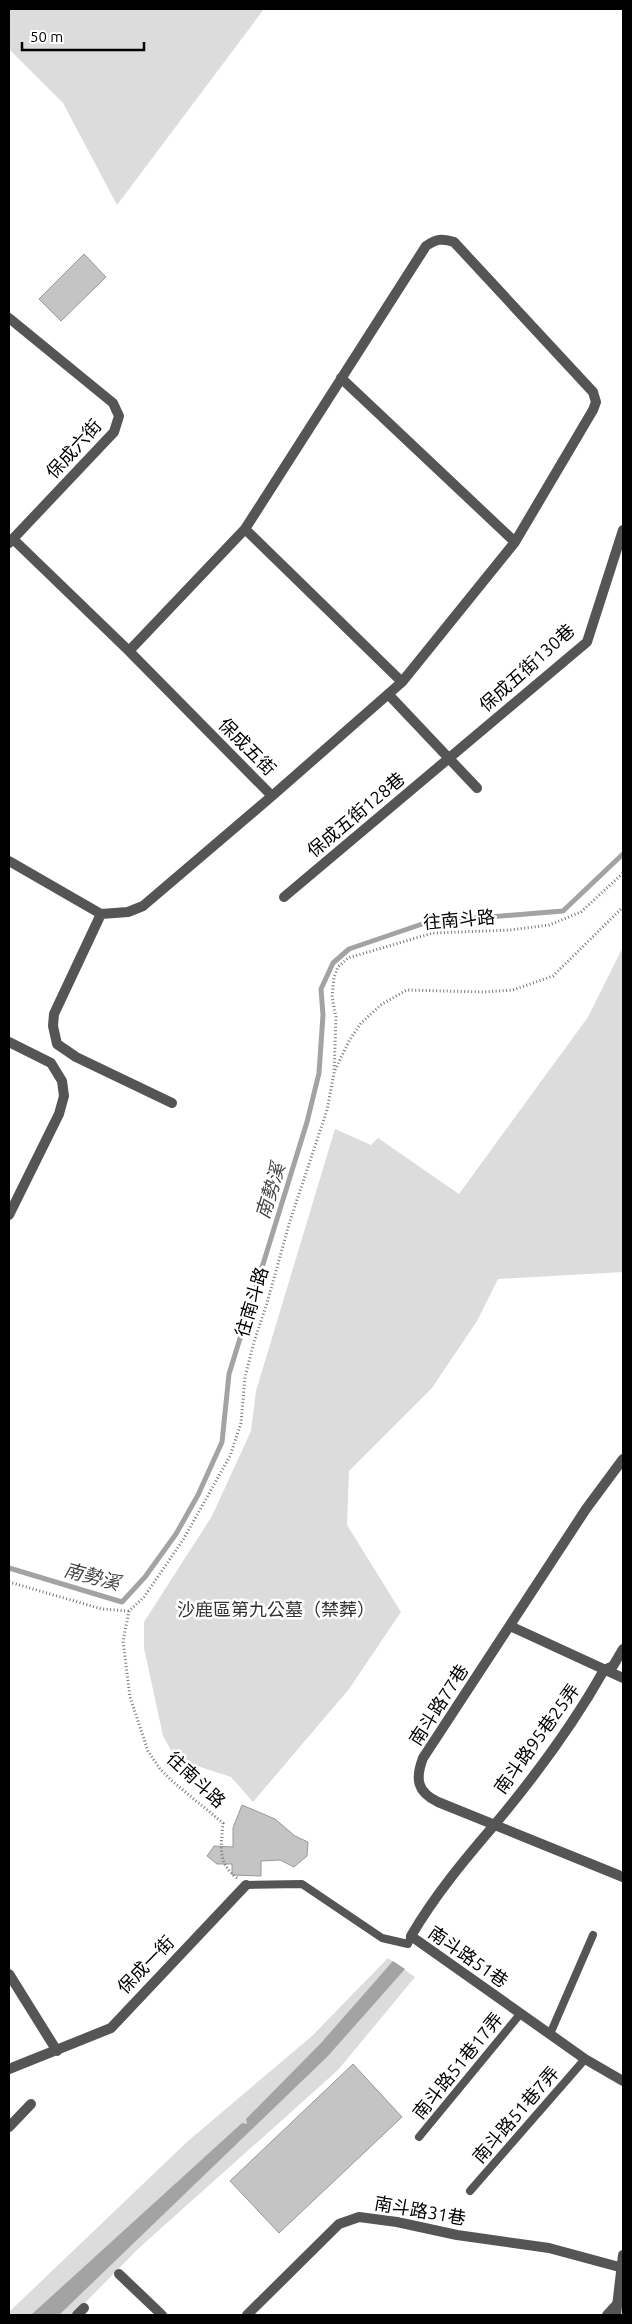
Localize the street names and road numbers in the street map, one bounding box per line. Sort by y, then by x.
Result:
street label: 保成六街 [42,415,105,482]
street label: 保成五街130巷 [475,620,578,715]
street label: 保成五街 [215,714,280,779]
street label: 保成五街128巷 [303,768,408,861]
street label: 往南斗路 [422,906,496,932]
street label: 往南斗路 [231,1264,271,1339]
street label: 南斗路77巷 [405,1660,472,1749]
street label: 南斗路95巷25弄 [490,1680,583,1797]
street label: 往南斗路 [164,1747,230,1811]
street label: 南斗路51巷 [425,1922,512,1991]
street label: 保成一街 [113,1931,177,1997]
street label: 南斗路51巷17弄 [408,2008,506,2122]
street label: 南斗路51巷7弄 [468,2062,562,2166]
street label: 南斗路31巷 [373,2192,467,2228]

